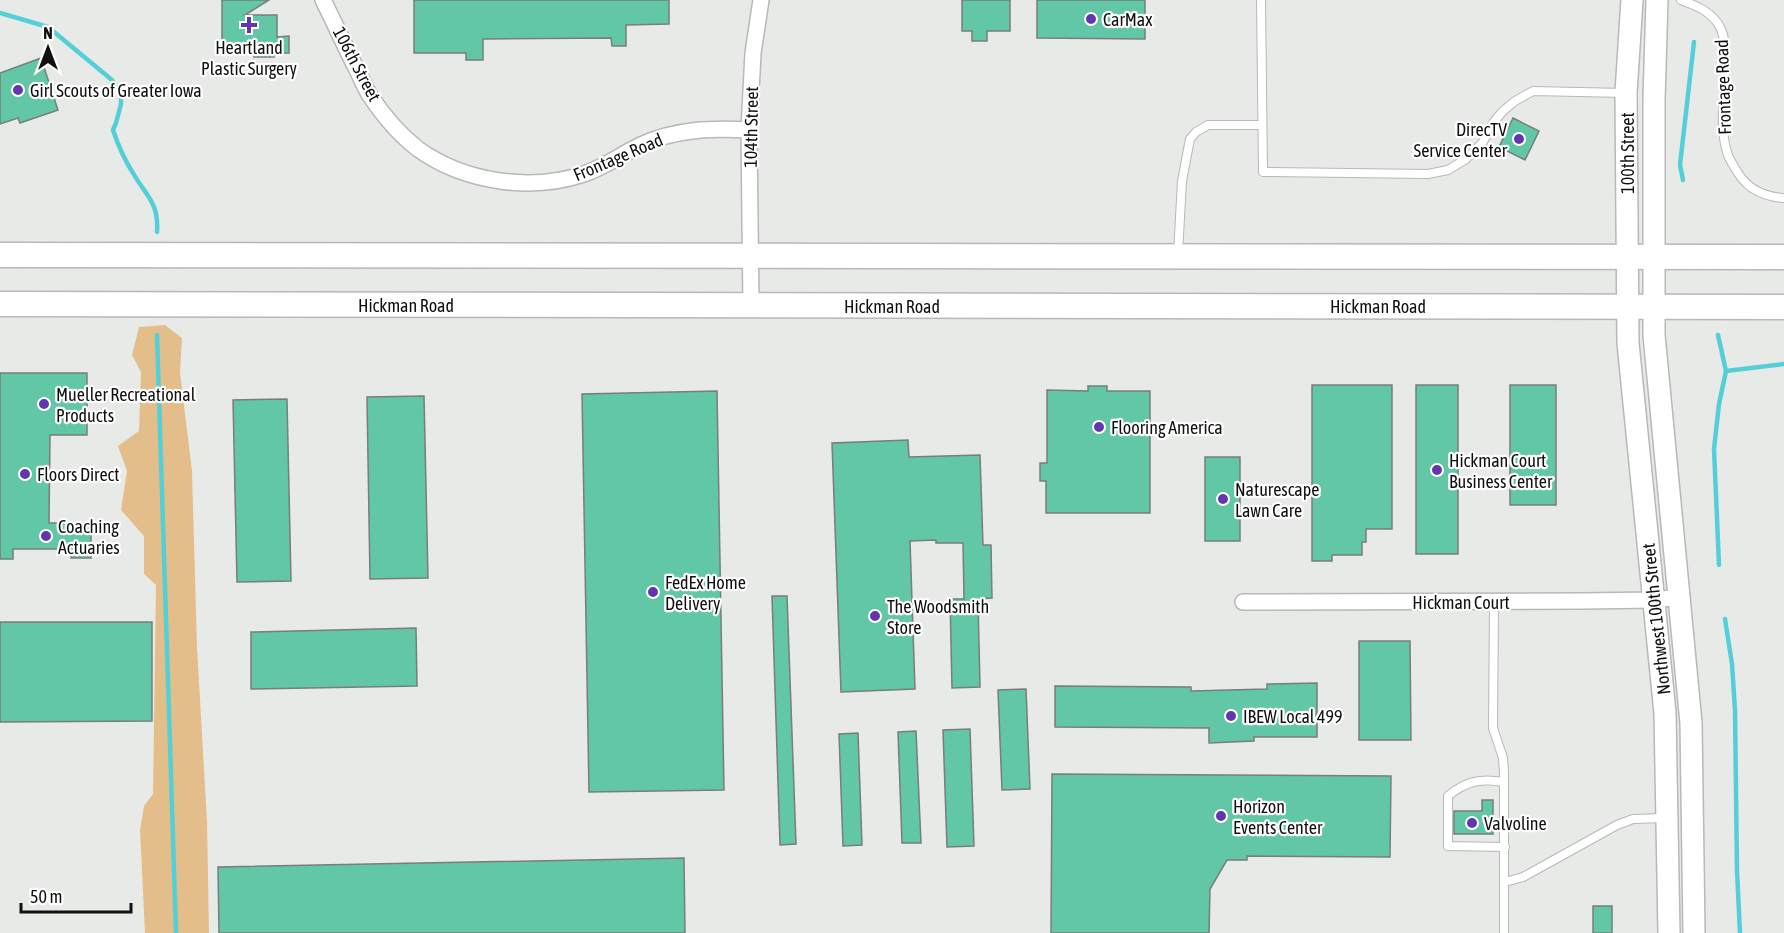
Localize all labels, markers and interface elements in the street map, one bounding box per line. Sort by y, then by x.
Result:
place label: CarMax [1103,9,1152,30]
marker: CarMax [1084,12,1098,26]
marker: Heartland Plastic Surgery [240,16,258,34]
north arrow [18,18,78,78]
street label: 106th Street [329,23,385,105]
text: N [43,24,53,42]
place label: Heartland Plastic Surgery [201,37,297,79]
street label: Frontage Road [1711,39,1735,135]
place label: Girl Scouts of Greater Iowa [30,80,202,101]
marker: Girl Scouts of Greater Iowa [11,83,25,97]
street label: 104th Street [740,86,762,168]
street label: 100th Street [1617,112,1638,194]
place label: DirecTV Service Center [1414,119,1508,161]
street label: Frontage Road [570,129,666,185]
marker: DirecTV Service Center [1512,132,1526,146]
street label: Hickman Road [358,295,454,316]
street label: Hickman Road [844,296,940,317]
street label: Hickman Road [1330,296,1426,317]
place label: Mueller Recreational Products [56,384,196,426]
marker: Mueller Recreational Products [37,397,51,411]
place label: Flooring America [1111,417,1223,438]
marker: Flooring America [1092,420,1106,434]
place label: Hickman Court Business Center [1449,450,1553,492]
marker: Hickman Court Business Center [1430,463,1444,477]
place label: Floors Direct [37,464,119,485]
marker: Floors Direct [18,467,32,481]
place label: Naturescape Lawn Care [1235,479,1319,521]
marker: Naturescape Lawn Care [1216,492,1230,506]
place label: Coaching Actuaries [58,516,120,558]
marker: Coaching Actuaries [39,529,53,543]
street label: Northwest 100th Street [1638,542,1674,696]
place label: FedEx Home Delivery [665,572,746,614]
marker: FedEx Home Delivery [646,585,660,599]
street label: Hickman Court [1412,592,1510,613]
place label: The Woodsmith Store [887,596,989,638]
marker: The Woodsmith Store [868,609,882,623]
place label: IBEW Local 499 [1243,706,1342,727]
marker: IBEW Local 499 [1224,709,1238,723]
place label: Horizon Events Center [1233,796,1323,838]
marker: Horizon Events Center [1214,809,1228,823]
place label: Valvoline [1484,813,1547,834]
marker: Valvoline [1465,816,1479,830]
scale bar [21,876,130,914]
text: 50 m [30,886,62,907]

